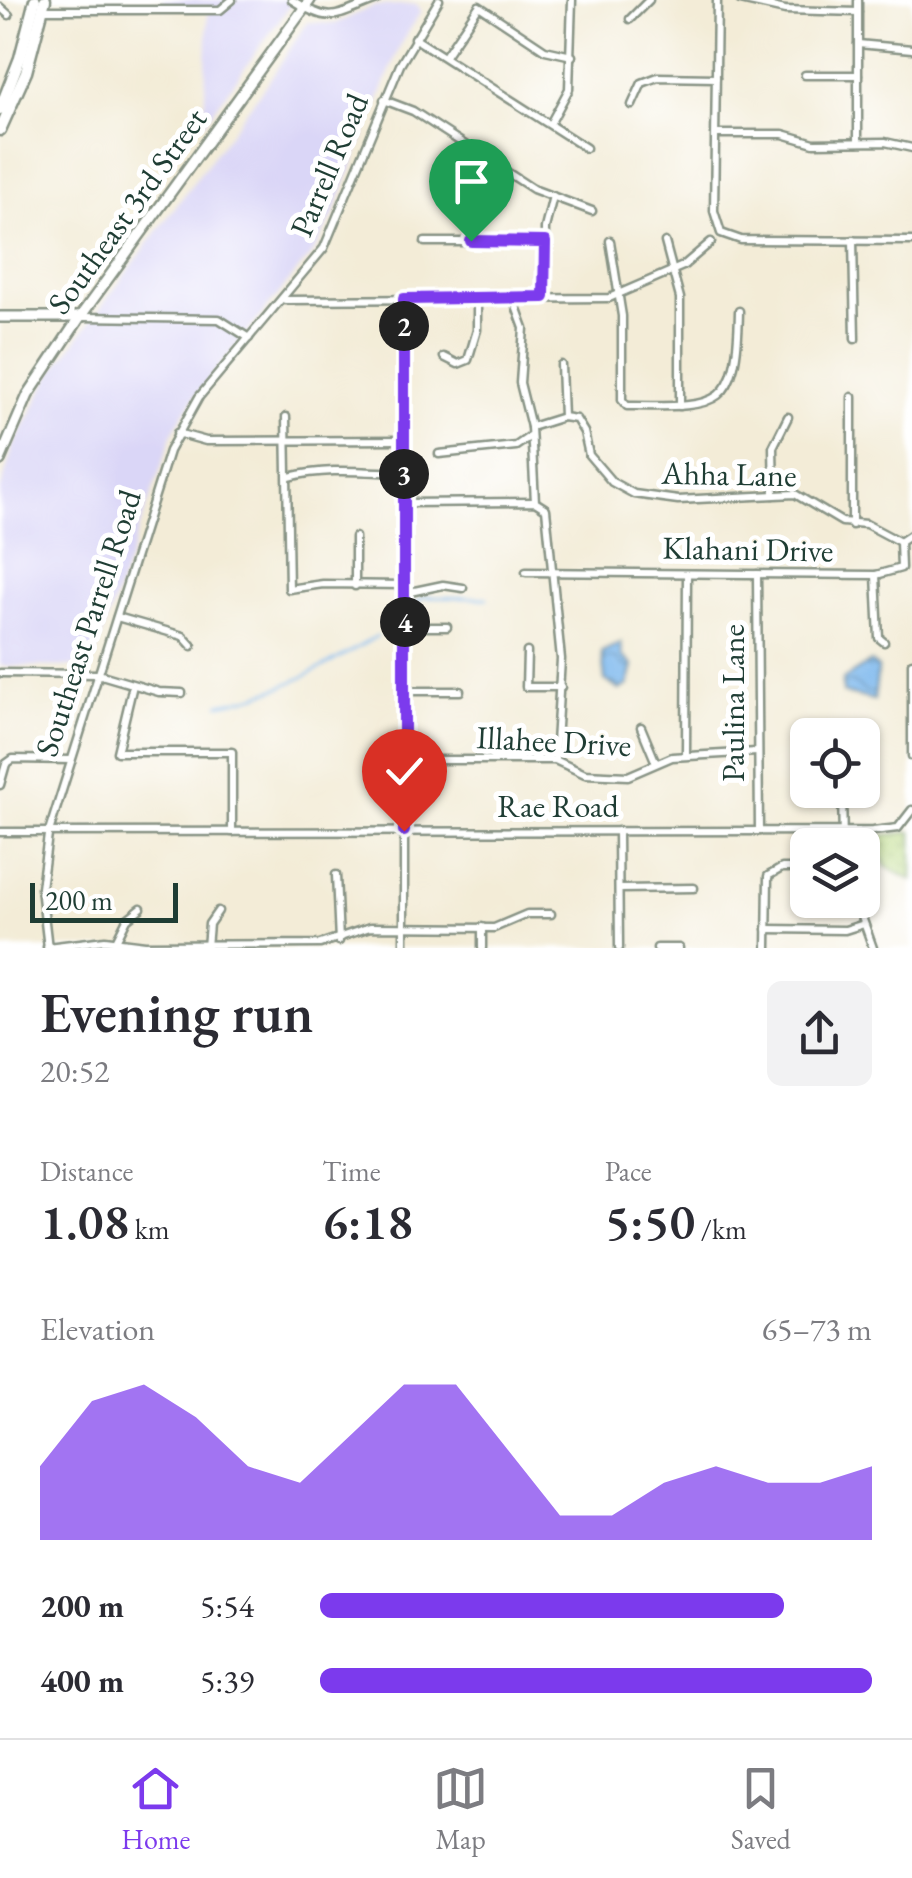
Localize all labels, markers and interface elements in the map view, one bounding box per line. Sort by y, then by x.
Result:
street label: Parrell Road [280,86,378,243]
street label: Southeast 3rd Street [38,100,216,322]
pin [429,139,514,242]
icon: arrive [444,154,499,209]
pin: 2 [379,301,429,351]
text: 2 [397,308,411,344]
pin: 3 [379,449,429,499]
street label: Ahha Lane [660,452,797,496]
text: 3 [397,456,411,492]
street label: Southeast Parrell Road [25,484,151,761]
street label: Klahani Drive [662,527,834,571]
pin: 4 [380,597,430,647]
text: 4 [398,604,412,640]
street label: Paulina Lane [712,624,754,782]
street label: Illahee Drive [476,716,632,766]
map controls [790,718,880,918]
button: locate [790,718,880,808]
pin [362,729,447,832]
icon: check [377,744,432,799]
street label: Rae Road [497,785,620,827]
button: layers [790,828,880,918]
scale bar [30,878,178,923]
text: 200 m [45,882,113,918]
text: Evening run [40,977,313,1048]
button: share [767,981,872,1086]
text: 20:52 [40,1050,109,1092]
text: Distance [40,1153,134,1189]
text: Time [322,1153,381,1189]
text: Pace [605,1153,652,1189]
text: 1.08 [40,1189,129,1254]
text: 6:18 [322,1189,413,1254]
text: 5:50 [605,1189,695,1254]
text: km [129,1211,170,1247]
text: /km [695,1211,747,1247]
text: Elevation [40,1308,155,1350]
text: 65–73 m [762,1308,872,1350]
text: 200 m [40,1585,124,1627]
text: 5:54 [200,1585,254,1627]
text: 400 m [40,1660,124,1702]
text: 5:39 [200,1660,254,1702]
tab: Home [121,1761,191,1857]
tab: Map [433,1761,488,1857]
tab: Saved [731,1761,791,1857]

